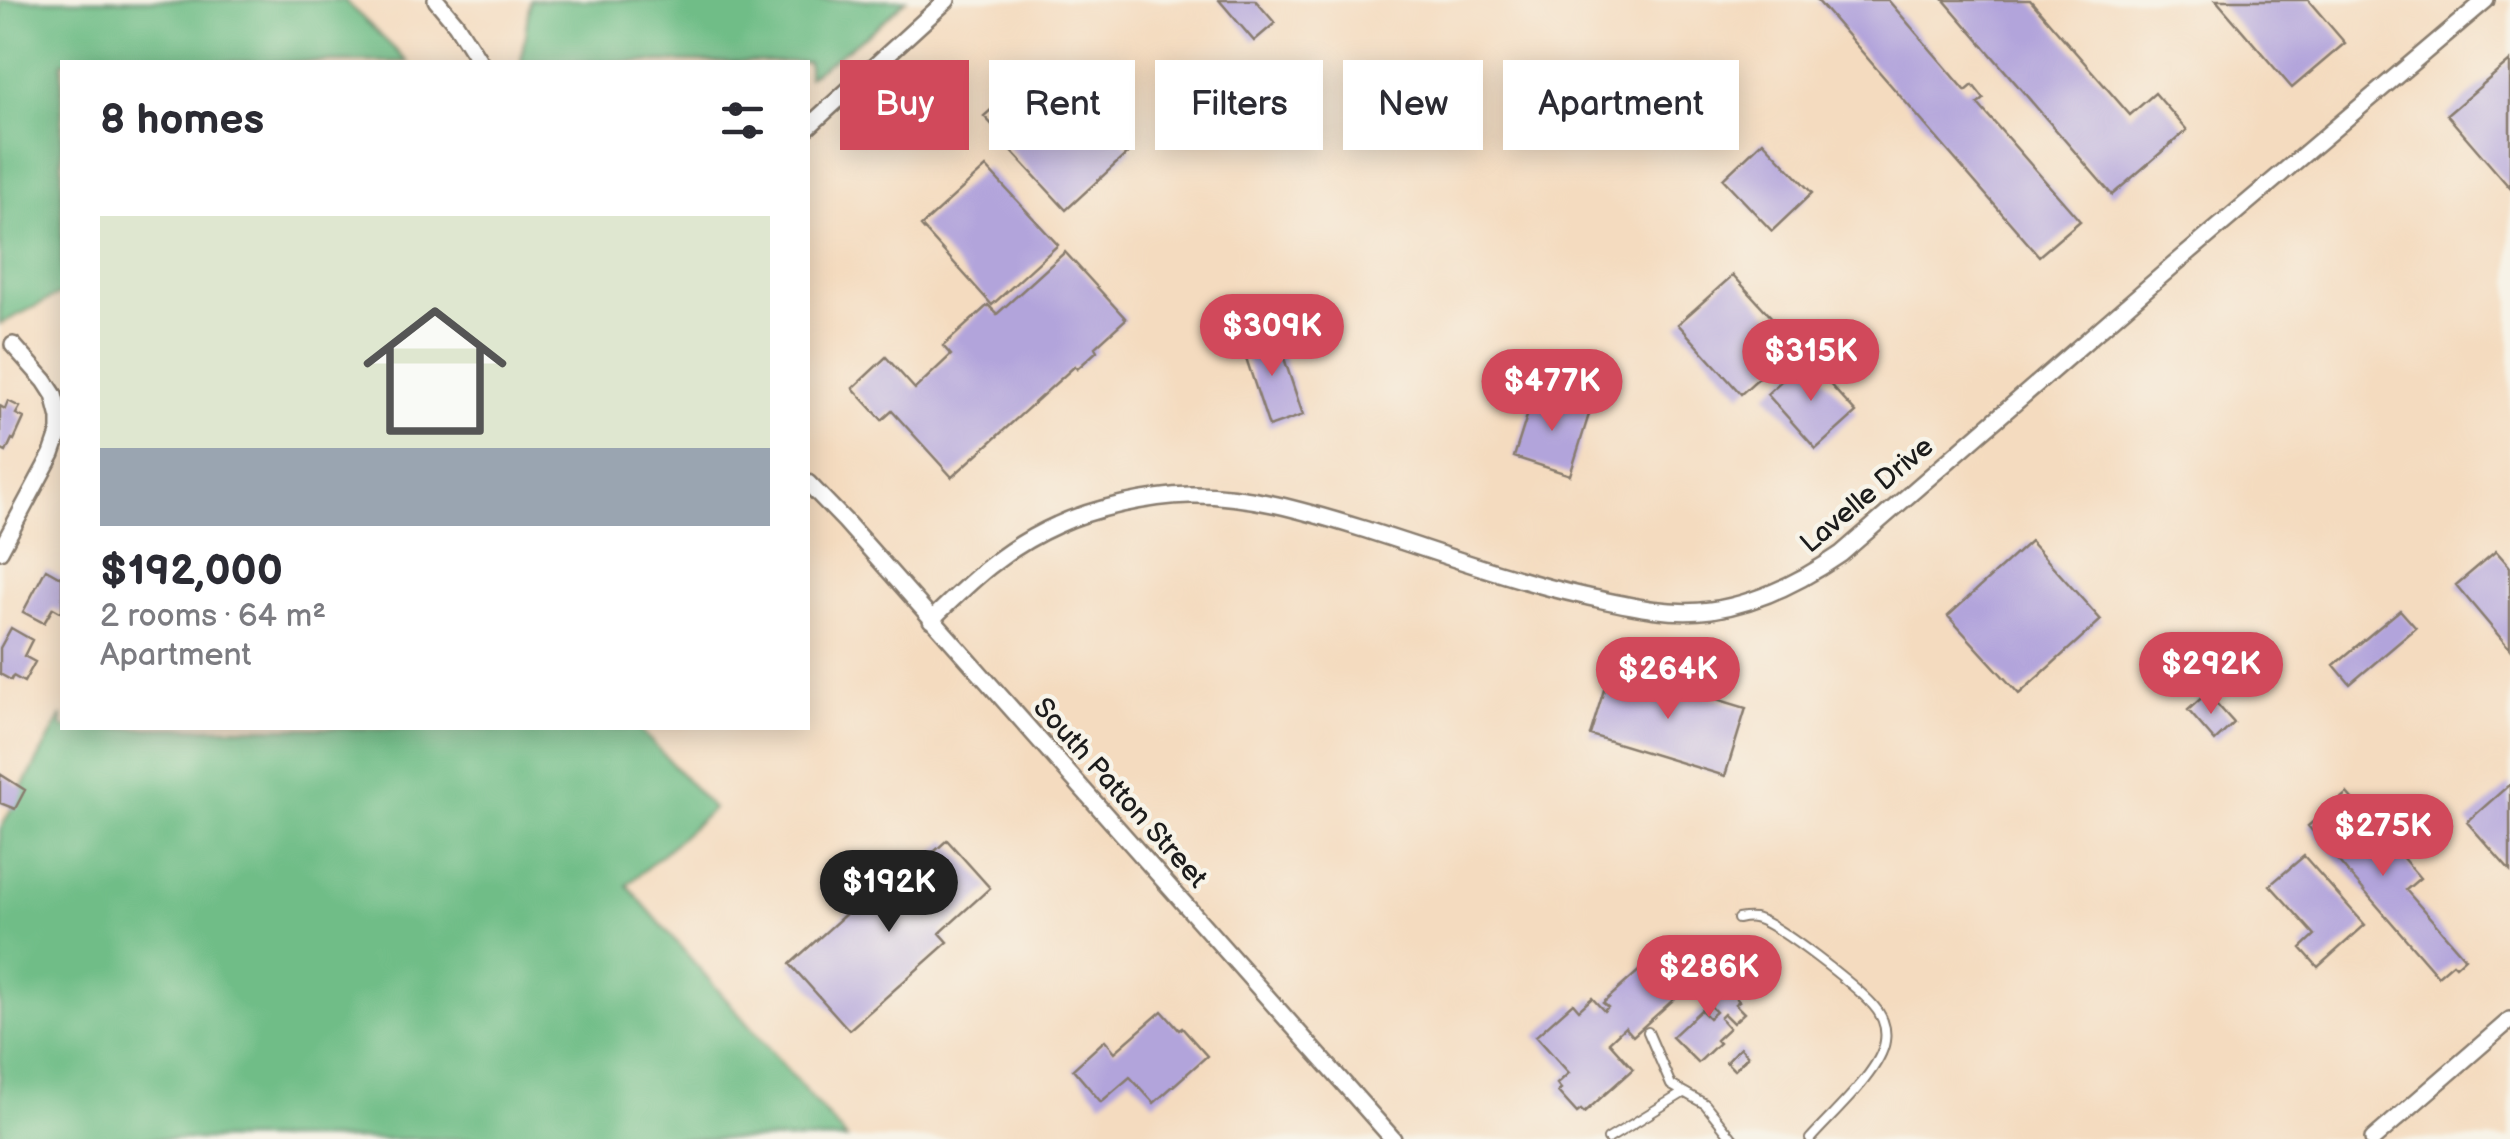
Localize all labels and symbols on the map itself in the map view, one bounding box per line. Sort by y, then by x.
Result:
pin: $309K [1202,294,1342,379]
pin: $315K [1741,319,1881,404]
pin: $477K [1482,349,1622,434]
street label: Lavelle Drive [1794,430,1940,560]
pin: $292K [2141,632,2281,717]
pin: $264K [1598,637,1738,722]
street label: South Patton Street [1026,691,1214,895]
pin: $275K [2313,794,2453,879]
pin: $192K [819,850,959,935]
pin: $286K [1639,935,1779,1020]

